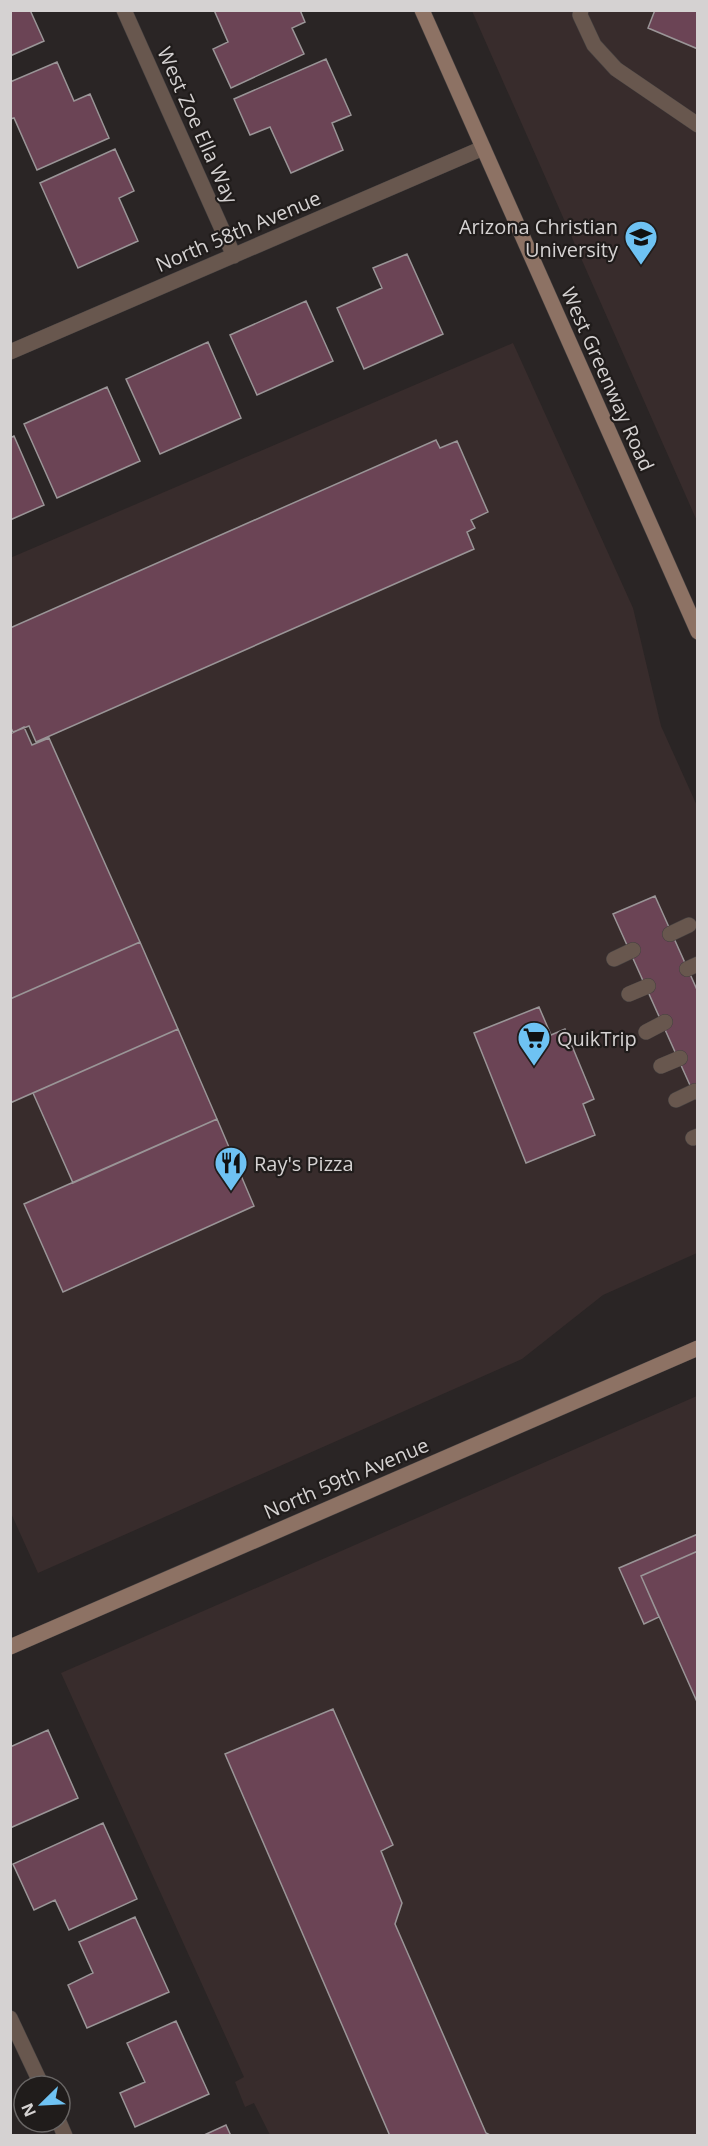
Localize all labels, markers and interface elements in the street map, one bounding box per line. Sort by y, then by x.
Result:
street label: West Zoe Ella Way [151,43,245,208]
street label: North 58th Avenue [151,184,325,278]
place label: Arizona Christian University [459,213,619,263]
school or university icon: Arizona Christian University [623,219,659,266]
street label: West Greenway Road [555,283,661,475]
supermarket icon: QuikTrip [516,1020,552,1067]
place label: QuikTrip [557,1025,637,1052]
restaurant icon: Ray's Pizza [213,1145,249,1192]
place label: Ray's Pizza [254,1150,354,1177]
street label: North 59th Avenue [259,1431,433,1525]
north arrow [12,2074,72,2134]
text: N [16,2100,41,2121]

